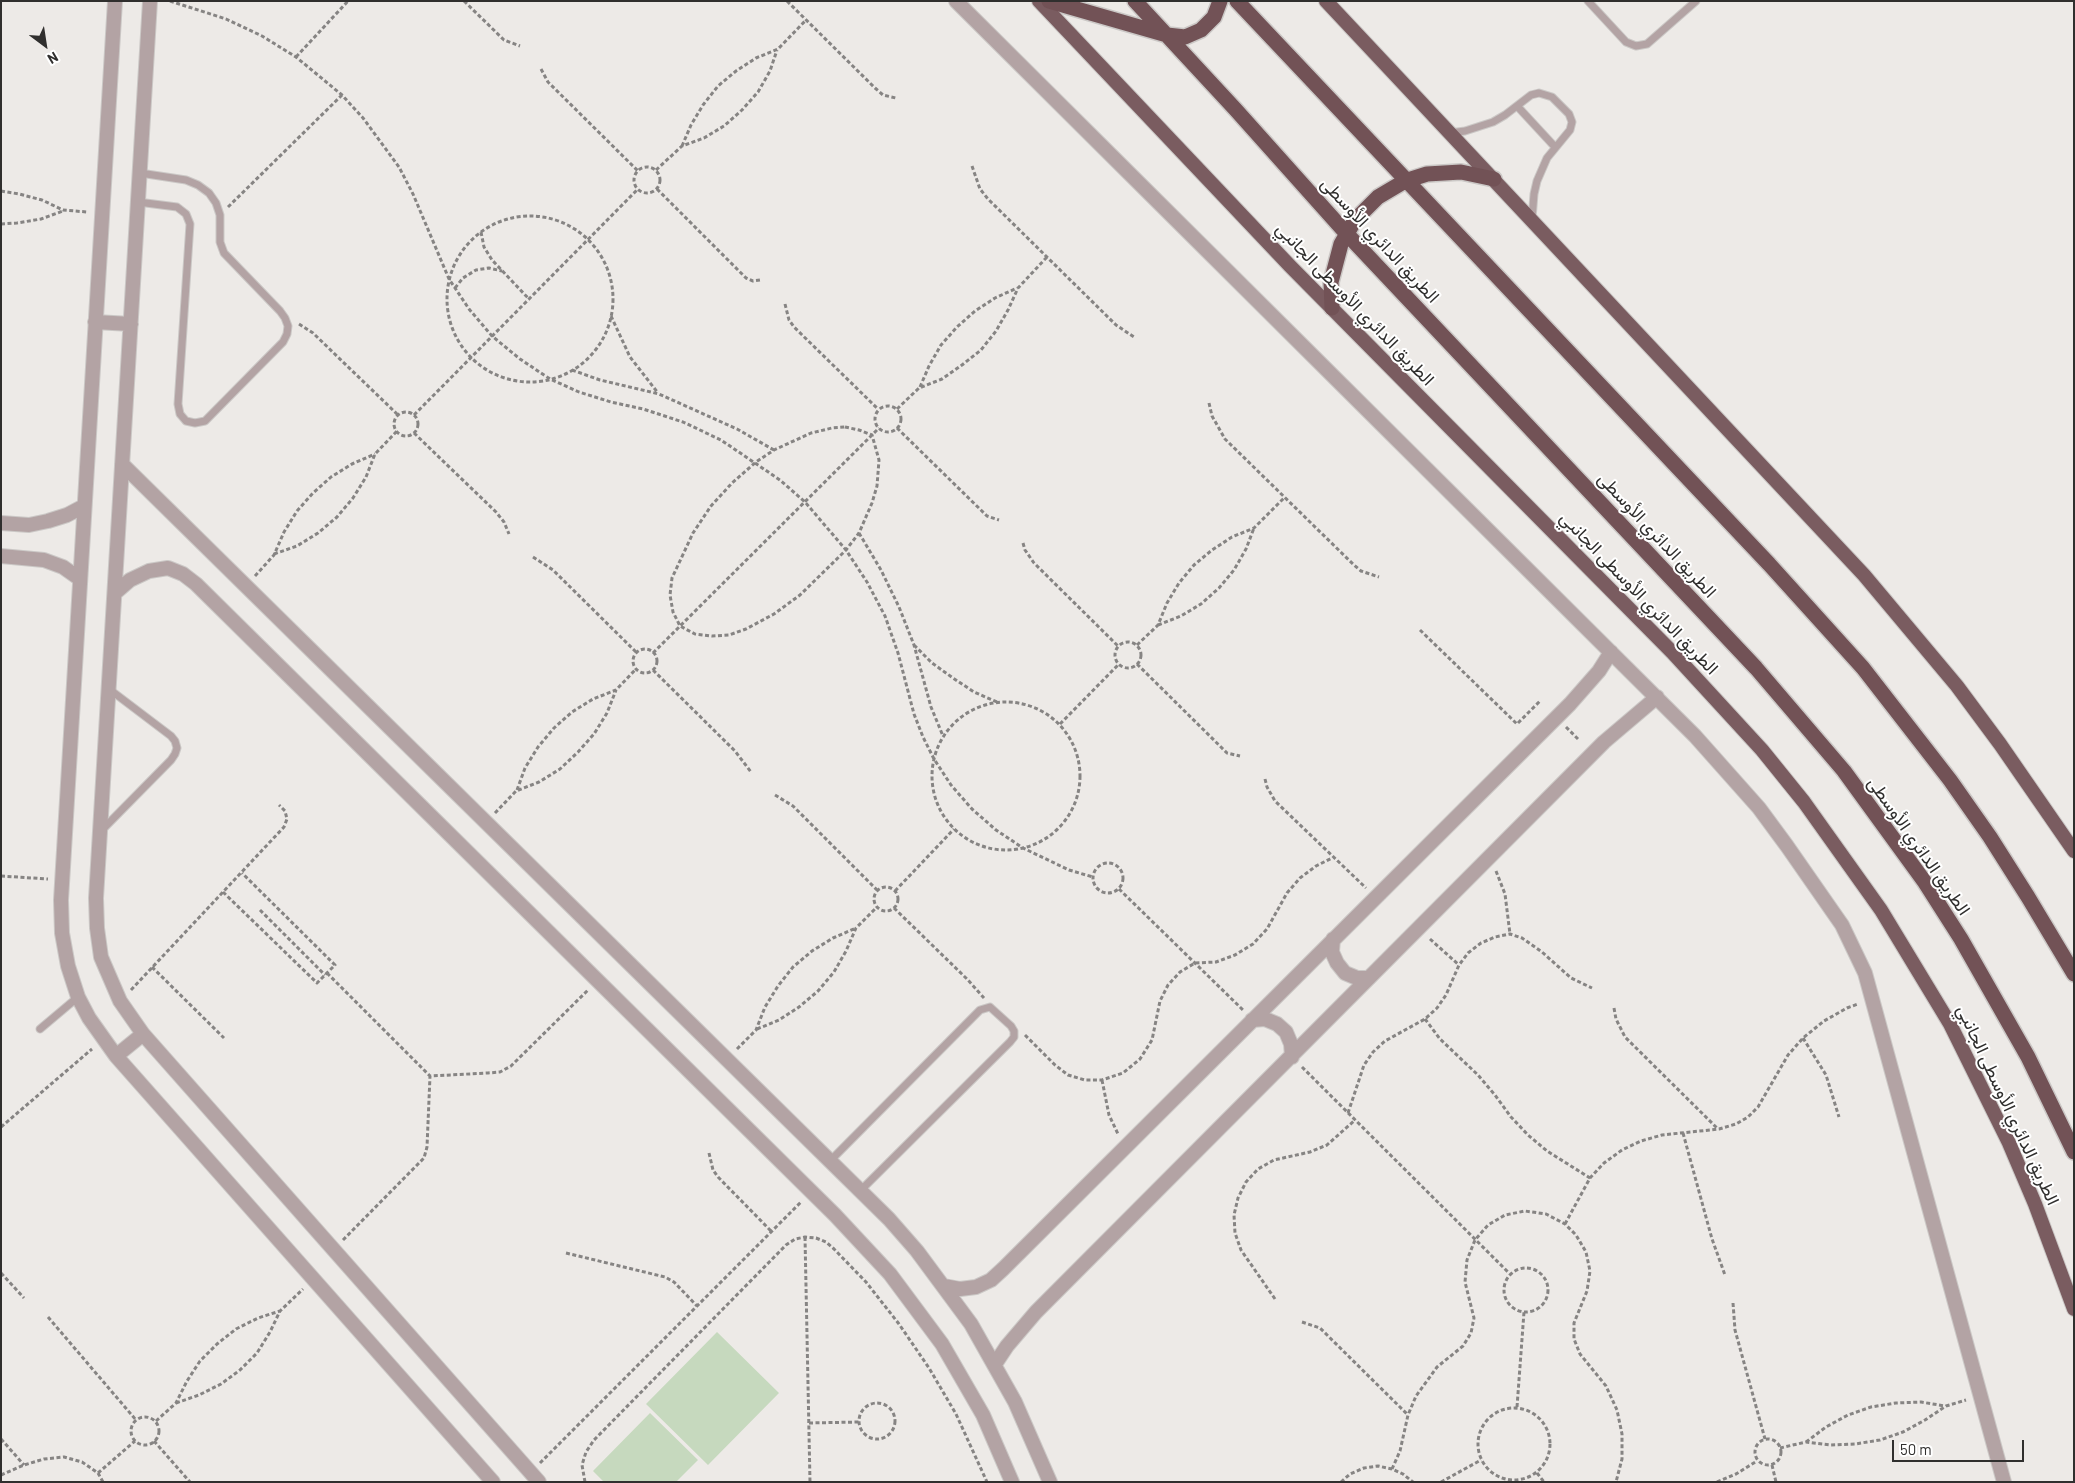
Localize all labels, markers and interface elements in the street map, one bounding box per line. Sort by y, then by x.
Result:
north arrow [20,20,70,70]
text: N [45,49,61,68]
street label: الطريق الدائري الأوسطى [1316,173,1444,307]
street label: الطريق الدائري الأوسطى الجانبي [1271,218,1439,390]
street label: الطريق الدائري الأوسطى [1593,468,1721,602]
street label: الطريق الدائري الأوسطى الجانبي [1555,507,1723,679]
street label: الطريق الدائري الأوسطى [1863,773,1975,919]
street label: الطريق الدائري الأوسطى الجانبي [1952,1001,2064,1209]
scale bar [1895,1430,2028,1462]
text: 50 m [1900,1440,1932,1458]

